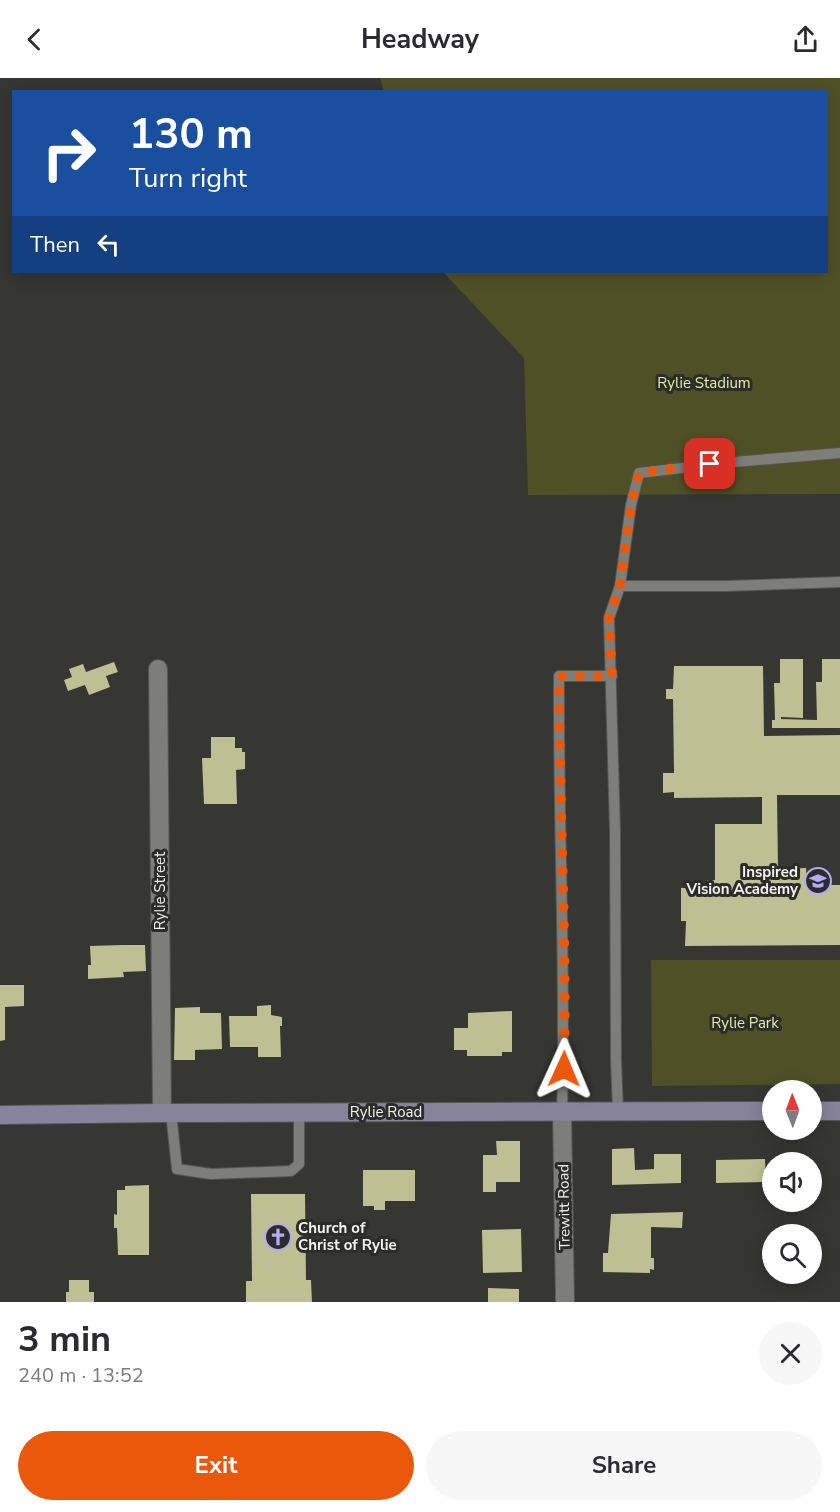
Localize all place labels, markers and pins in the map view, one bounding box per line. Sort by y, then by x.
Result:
pin [684,438,735,489]
place label: Inspired Vision Academy [685,862,798,899]
school or university icon: Inspired Vision Academy [803,866,833,896]
place label: Church of Christ of Rylie [298,1218,397,1255]
church icon: Church of Christ of Rylie [263,1222,293,1252]

